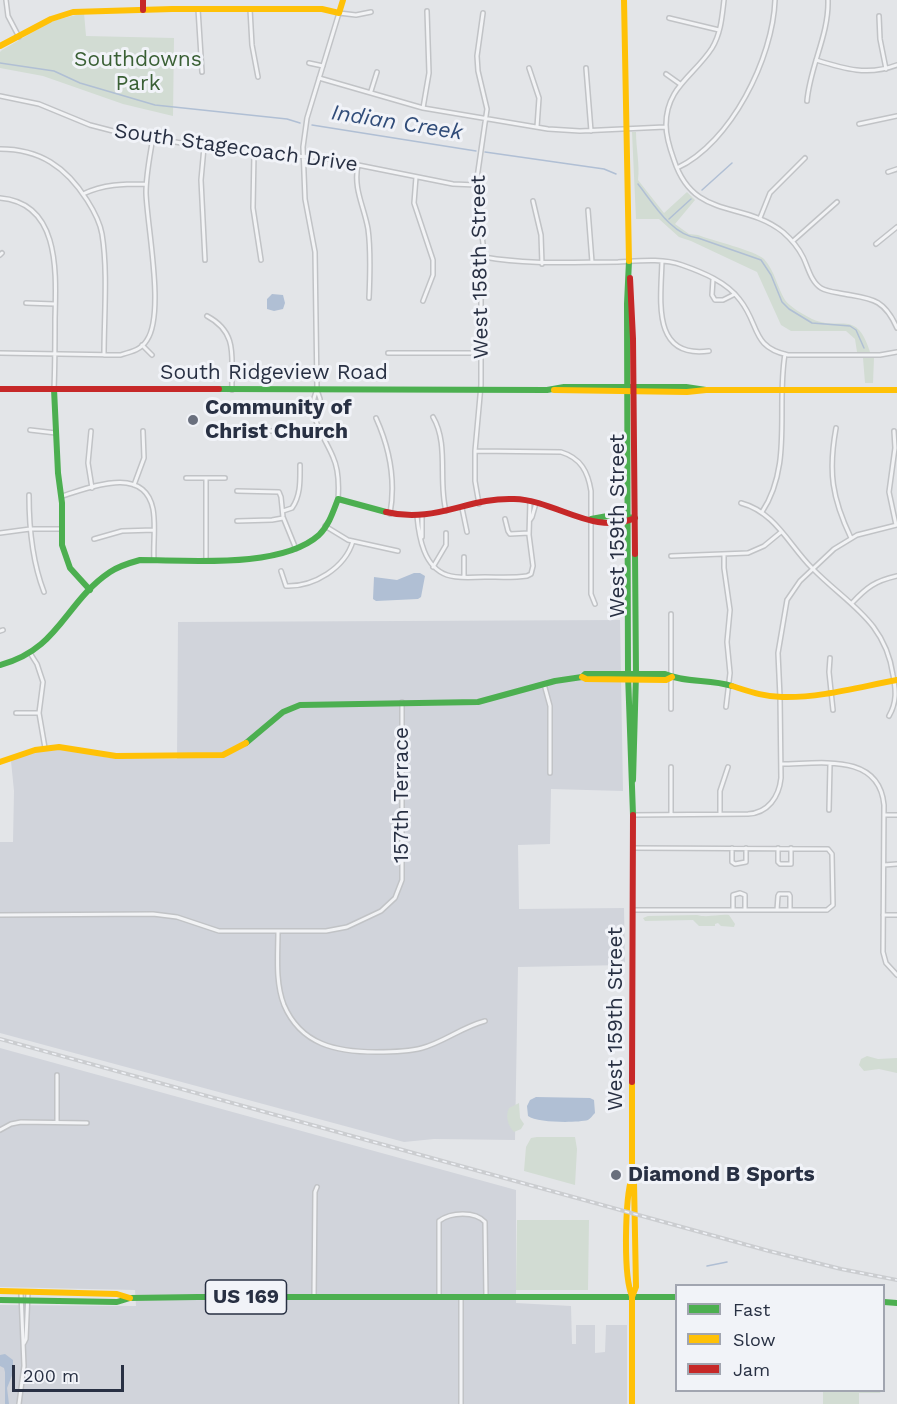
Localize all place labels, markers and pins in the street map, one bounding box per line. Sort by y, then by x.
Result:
place label: Community of Christ Church [205,395,352,445]
marker: Community of Christ Church [186,413,200,427]
place label: Diamond B Sports [628,1162,815,1188]
marker: Diamond B Sports [609,1168,623,1182]

